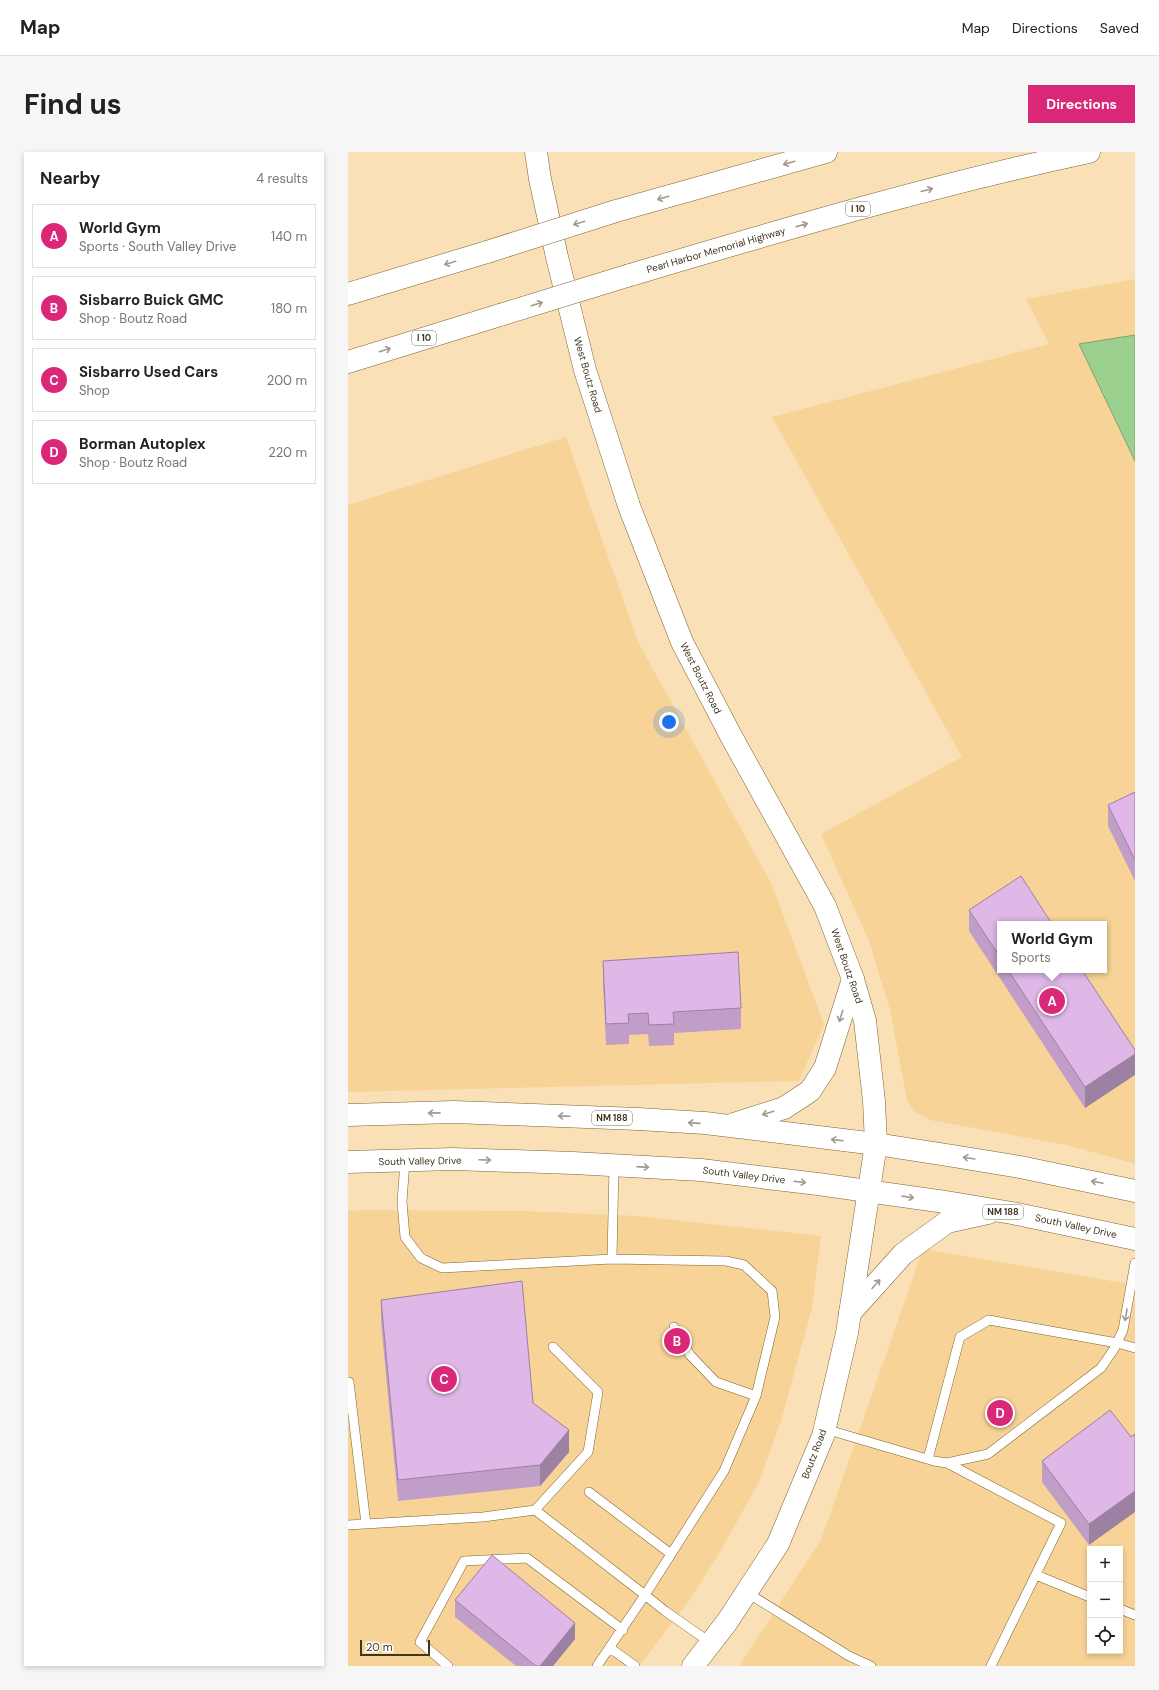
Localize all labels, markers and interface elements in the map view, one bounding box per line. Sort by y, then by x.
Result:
text: Map [20,15,60,40]
text: Map [962,19,990,37]
text: Directions [1012,19,1078,37]
text: Saved [1100,19,1139,37]
button: Directions [1028,85,1135,123]
text: Find us [24,86,122,123]
one-way arrow [782,159,795,167]
text: Nearby [40,167,100,189]
text: 4 results [256,170,308,187]
one-way arrow [920,186,933,194]
one-way arrow [657,195,670,202]
road number: I 10 [846,202,870,216]
text: World Gym [79,218,161,238]
one-way arrow [573,220,586,227]
one-way arrow [795,221,808,228]
street label: Pearl Harbor Memorial Highway [645,224,787,276]
text: A [49,228,59,245]
text: 140 m [271,228,307,245]
text: Sports · South Valley Drive [79,238,236,255]
one-way arrow [443,260,456,267]
text: Sisbarro Buick GMC [79,290,224,310]
text: B [50,300,58,317]
text: 180 m [271,300,307,317]
one-way arrow [530,300,543,307]
text: Shop · Boutz Road [79,310,187,327]
road number: I 10 [412,331,436,345]
street label: West Boutz Road [571,336,605,414]
one-way arrow [379,346,392,353]
text: Sisbarro Used Cars [79,362,218,382]
text: C [49,372,59,389]
text: 200 m [267,372,307,389]
text: Shop [79,382,110,399]
text: Borman Autoplex [79,434,206,454]
text: D [49,444,59,461]
text: 220 m [268,444,307,461]
text: Shop · Boutz Road [79,454,187,471]
street label: West Boutz Road [677,640,725,716]
your location [659,712,679,732]
popup [997,921,1107,973]
street label: West Boutz Road [828,927,866,1005]
text: World Gym [1011,929,1093,949]
text: Sports [1011,949,1051,966]
pin: A [1039,986,1065,1016]
one-way arrow [837,1009,844,1022]
one-way arrow [428,1109,441,1117]
one-way arrow [761,1110,774,1117]
road number: NM 188 [592,1111,632,1125]
one-way arrow [558,1112,571,1120]
one-way arrow [688,1119,701,1126]
one-way arrow [831,1136,844,1144]
street label: South Valley Drive [378,1154,462,1168]
one-way arrow [963,1154,976,1162]
one-way arrow [478,1157,491,1164]
one-way arrow [636,1163,649,1170]
street label: South Valley Drive [702,1163,786,1187]
one-way arrow [793,1178,806,1186]
one-way arrow [1091,1178,1104,1186]
one-way arrow [901,1193,914,1201]
road number: NM 188 [983,1205,1023,1219]
street label: South Valley Drive [1034,1211,1118,1241]
one-way arrow [871,1279,880,1289]
one-way arrow [1121,1308,1129,1321]
pin: B [664,1326,690,1356]
pin: C [431,1364,457,1394]
pin: D [987,1398,1013,1428]
street label: Boutz Road [799,1427,829,1481]
map controls [1087,1546,1123,1654]
button: + [1087,1546,1123,1582]
button: − [1087,1582,1123,1618]
button: locate [1087,1618,1123,1654]
scale bar [360,1638,430,1657]
text: 20 m [366,1640,392,1654]

